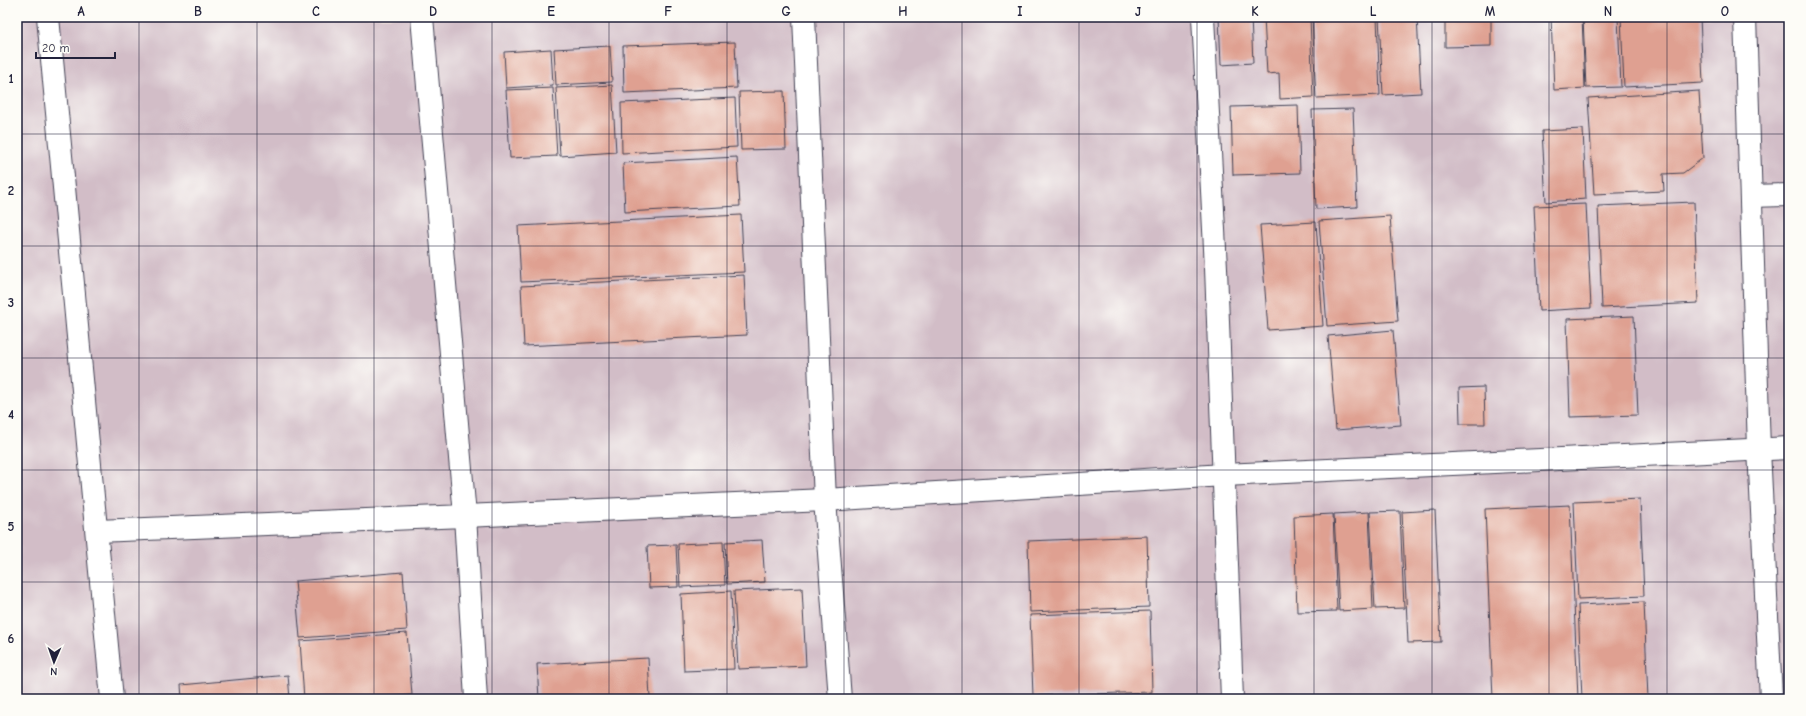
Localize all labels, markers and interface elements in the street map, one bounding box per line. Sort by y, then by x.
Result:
text: A [77,4,85,19]
text: B [194,4,202,19]
text: C [312,4,320,19]
text: D [429,4,437,19]
text: E [547,4,555,19]
text: F [664,4,672,19]
text: G [781,4,791,19]
text: H [898,4,908,19]
text: I [1017,4,1023,19]
text: J [1135,4,1141,19]
text: K [1251,4,1259,19]
text: L [1370,4,1377,19]
text: M [1485,4,1496,19]
text: N [1604,4,1612,19]
text: O [1721,4,1729,19]
scale bar [36,34,115,60]
text: 20 m [42,41,70,55]
text: 1 [8,71,14,86]
text: 2 [8,183,14,198]
text: 3 [8,295,14,310]
text: 4 [8,407,14,422]
text: 5 [8,519,15,534]
text: 6 [8,631,15,646]
north arrow [34,642,74,682]
text: N [50,665,57,678]

